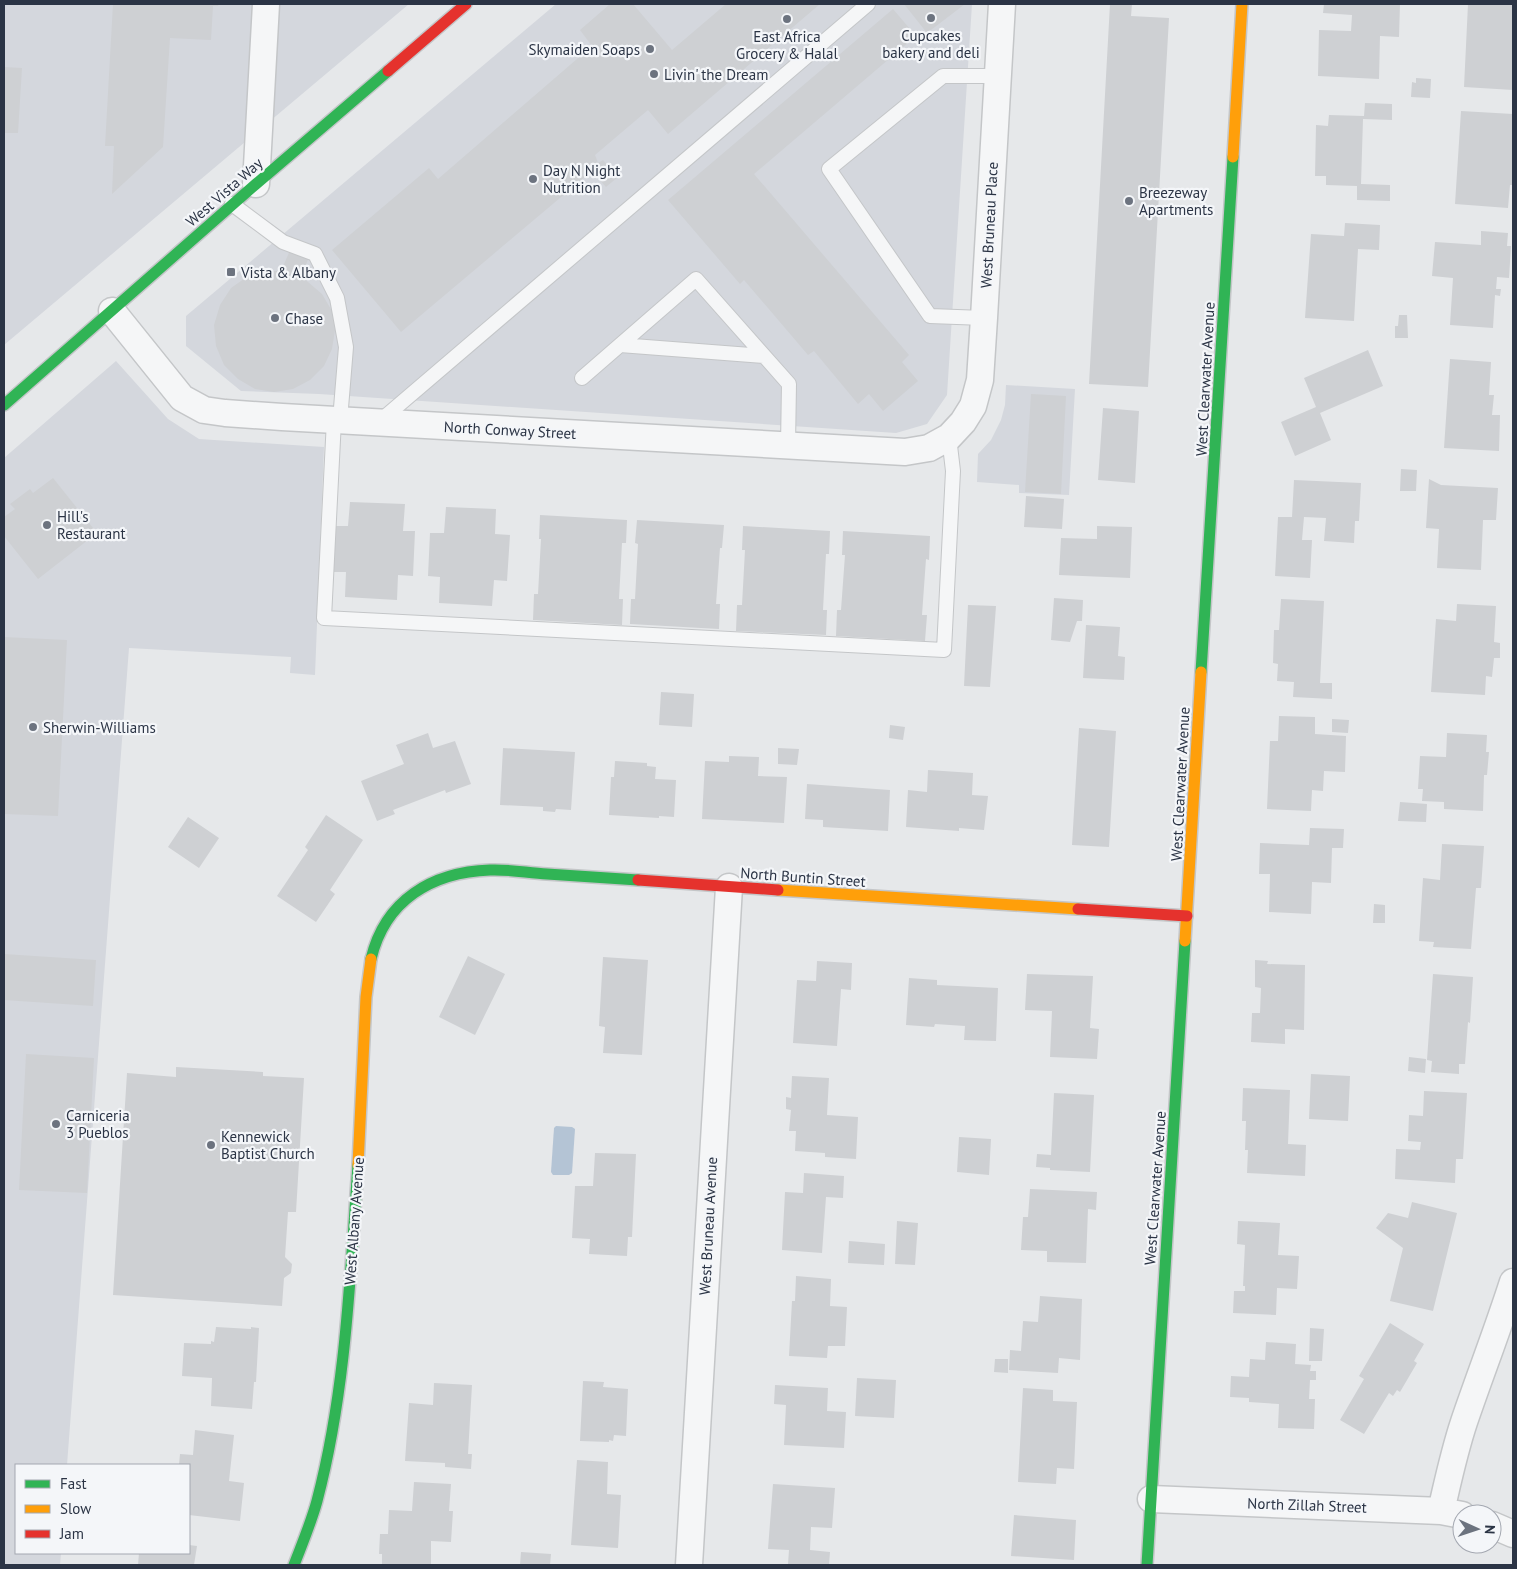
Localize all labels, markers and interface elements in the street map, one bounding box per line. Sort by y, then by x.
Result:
marker: Cupcakes bakery and deli [925,12,937,24]
marker: East Africa Grocery & Halal [781,13,793,25]
place label: Cupcakes bakery and deli [882,26,980,62]
place label: East Africa Grocery & Halal [736,27,839,63]
place label: Skymaiden Soaps [529,40,640,59]
marker: Skymaiden Soaps [644,43,656,55]
place label: Livin' the Dream [664,65,768,84]
marker: Livin' the Dream [648,68,660,80]
street label: West Vista Way [182,153,266,231]
place label: Day N Night Nutrition [543,161,620,197]
street label: West Bruneau Place [976,161,1002,289]
marker: Day N Night Nutrition [527,173,539,185]
place label: Breezeway Apartments [1139,183,1213,219]
marker: Breezeway Apartments [1123,195,1135,207]
place label: Vista & Albany [240,263,336,282]
marker: Vista & Albany [225,266,237,278]
street label: West Clearwater Avenue [1191,301,1219,457]
place label: Chase [285,309,323,328]
marker: Chase [269,312,281,324]
street label: North Conway Street [443,417,577,443]
place label: Hill's Restaurant [57,507,126,543]
marker: Hill's Restaurant [41,519,53,531]
street label: West Clearwater Avenue [1166,706,1194,862]
place label: Sherwin-Williams [43,718,156,737]
marker: Sherwin-Williams [27,721,39,733]
street label: North Buntin Street [740,863,866,891]
place label: Carniceria 3 Pueblos [66,1106,130,1142]
street label: West Clearwater Avenue [1140,1110,1170,1266]
marker: Carniceria 3 Pueblos [50,1118,62,1130]
place label: Kennewick Baptist Church [221,1127,315,1163]
marker: Kennewick Baptist Church [205,1139,217,1151]
street label: West Albany Avenue [340,1156,368,1286]
street label: West Bruneau Avenue [695,1156,721,1296]
legend [15,1464,190,1554]
text: Fast [60,1474,87,1493]
street label: North Zillah Street [1247,1493,1367,1517]
text: Slow [60,1499,91,1518]
north arrow [1452,1504,1502,1554]
text: Jam [59,1524,84,1543]
text: N [1481,1525,1499,1535]

